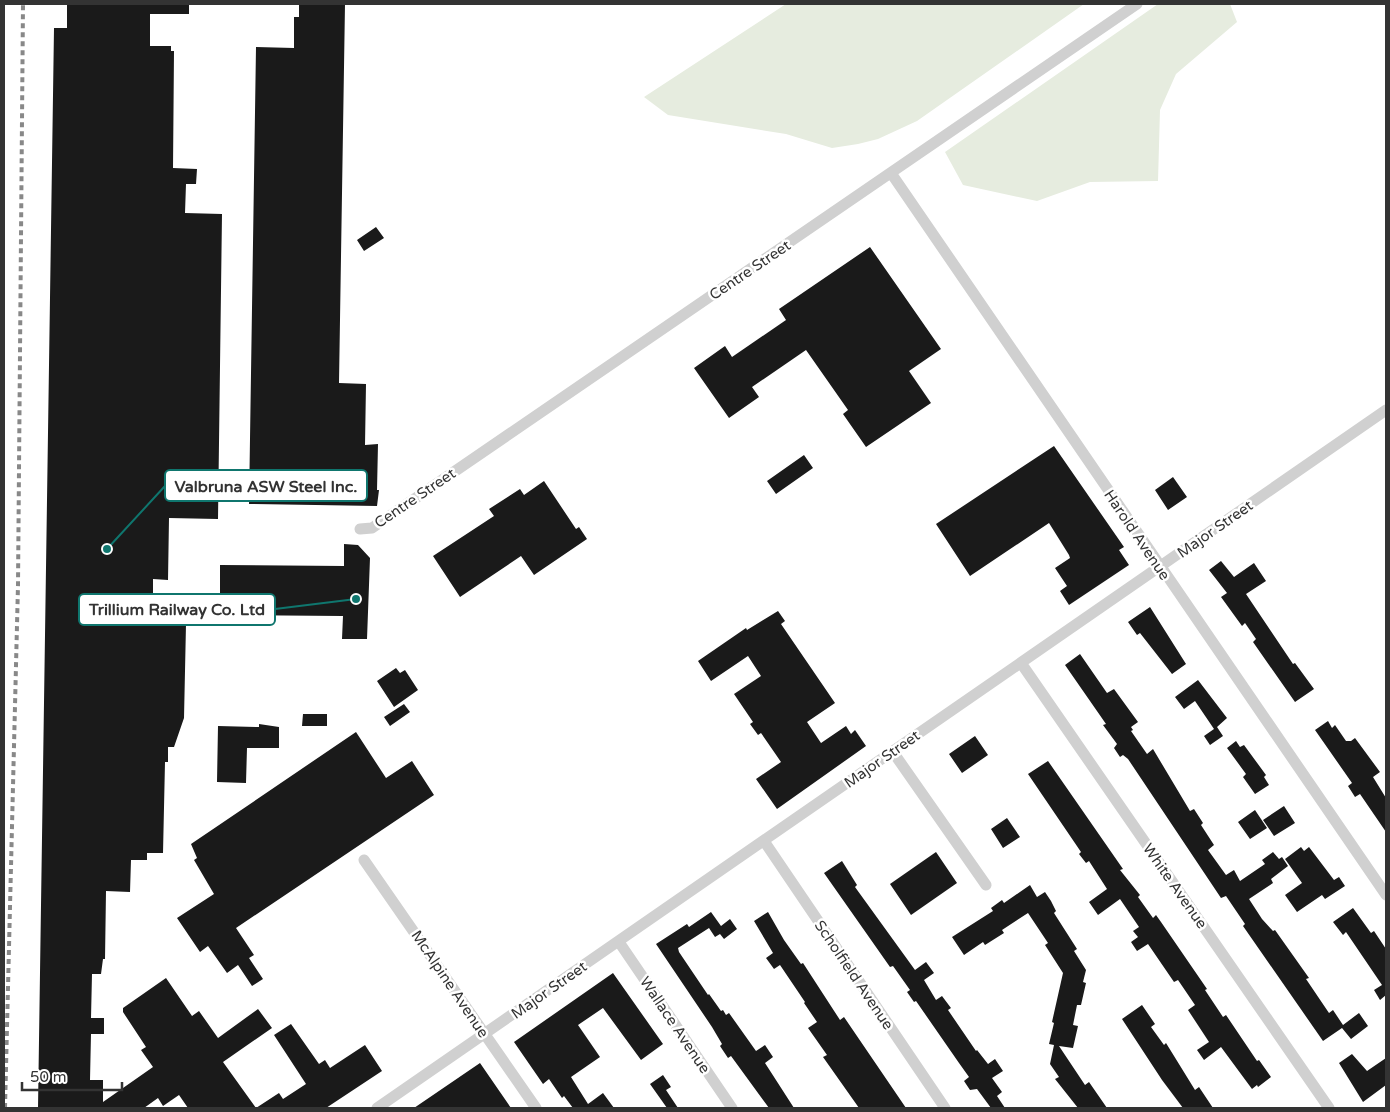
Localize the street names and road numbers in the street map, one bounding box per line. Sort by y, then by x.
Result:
street label: Centre Street [706,236,794,304]
street label: Centre Street [371,464,459,532]
street label: Harold Avenue [1100,486,1174,584]
street label: Major Street [1174,496,1257,562]
street label: Major Street [841,726,924,792]
street label: White Avenue [1139,840,1211,932]
street label: Scholfield Avenue [811,917,897,1033]
street label: McAlpine Avenue [407,927,493,1041]
street label: Major Street [508,957,591,1023]
street label: Wallace Avenue [636,973,714,1077]

